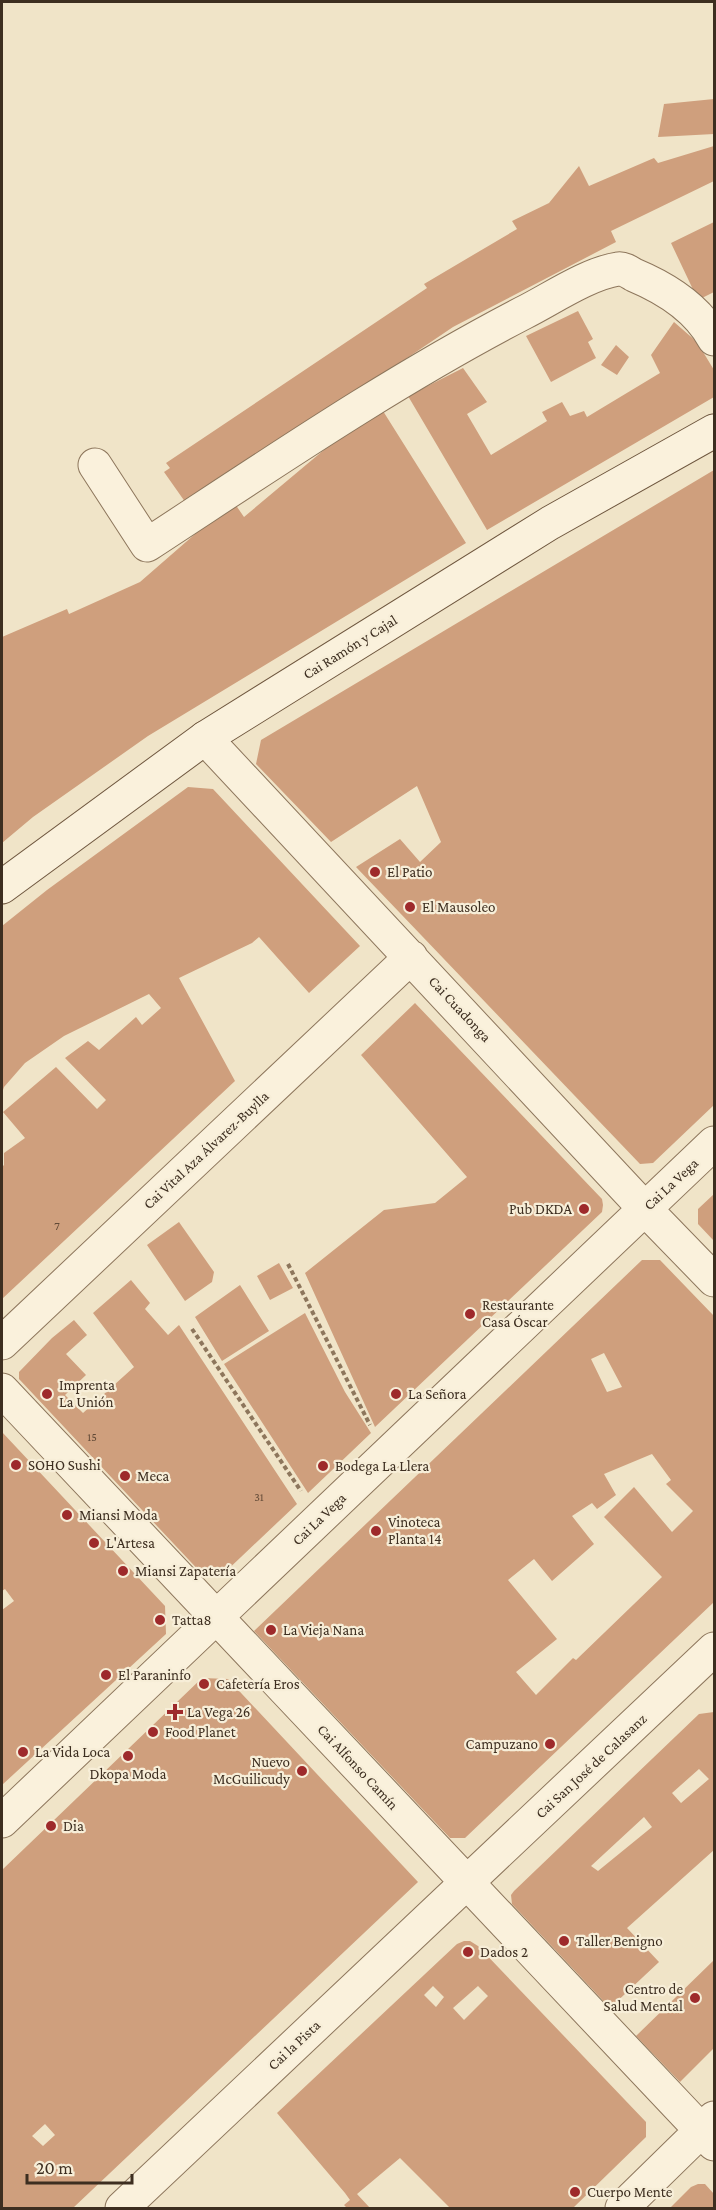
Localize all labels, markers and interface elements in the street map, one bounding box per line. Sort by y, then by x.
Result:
street label: Cai Ramón y Cajal [300,612,401,683]
place label: El Patio [387,864,432,880]
marker: El Patio [368,865,382,879]
place label: El Mausoleo [422,899,496,915]
marker: El Mausoleo [403,900,417,914]
street label: Cai Cuadonga [425,973,494,1046]
street label: Cai Vital Aza Álvarez-Buylla [140,1088,273,1213]
street label: Cai La Vega [641,1155,702,1214]
place label: Pub DKDA [509,1201,572,1217]
marker: Pub DKDA [577,1202,591,1216]
house number: 7 [54,1219,60,1233]
place label: Restaurante Casa Óscar [482,1297,554,1330]
marker: Restaurante Casa Óscar [463,1307,477,1321]
place label: Imprenta La Unión [59,1377,115,1410]
place label: La Señora [408,1386,466,1402]
marker: Imprenta La Unión [40,1387,54,1401]
marker: La Señora [389,1387,403,1401]
house number: 15 [87,1430,97,1444]
place label: SOHO Sushi [28,1457,101,1473]
marker: SOHO Sushi [9,1458,23,1472]
place label: Bodega La Llera [335,1458,429,1475]
marker: Bodega La Llera [316,1459,330,1473]
place label: Meca [137,1468,169,1484]
marker: Meca [118,1469,132,1483]
street label: Cai La Vega [289,1489,350,1549]
house number: 31 [254,1490,264,1504]
place label: Miansi Moda [79,1507,158,1523]
marker: Miansi Moda [60,1508,74,1522]
place label: Vinoteca Planta 14 [388,1514,442,1547]
marker: Vinoteca Planta 14 [369,1524,383,1538]
place label: L'Artesa [106,1535,155,1551]
marker: L'Artesa [87,1536,101,1550]
place label: Miansi Zapatería [135,1563,236,1580]
marker: Miansi Zapatería [116,1564,130,1578]
place label: Tatta8 [172,1612,211,1628]
marker: Tatta8 [153,1613,167,1627]
place label: La Vieja Nana [283,1622,364,1639]
marker: La Vieja Nana [264,1623,278,1637]
place label: El Paraninfo [118,1667,191,1683]
marker: El Paraninfo [99,1668,113,1682]
place label: Cafetería Eros [216,1676,300,1692]
marker: Cafetería Eros [197,1677,211,1691]
place label: La Vega 26 [187,1704,250,1721]
marker: La Vega 26 [168,1705,182,1719]
street label: Cai San José de Calasanz [532,1710,650,1822]
street label: Cai Alfonso Camín [314,1721,402,1813]
place label: Food Planet [165,1724,237,1740]
marker: Food Planet [146,1725,160,1739]
place label: Campuzano [466,1736,538,1753]
marker: Campuzano [543,1737,557,1751]
place label: La Vida Loca [35,1744,110,1760]
marker: La Vida Loca [16,1745,30,1759]
marker: Dkopa Moda [121,1749,135,1763]
place label: Nuevo McGuilicudy [213,1754,290,1788]
marker: Nuevo McGuilicudy [295,1764,309,1778]
place label: Dkopa Moda [90,1766,166,1783]
place label: Dia [63,1818,84,1834]
marker: Dia [44,1819,58,1833]
place label: Taller Benigno [576,1933,663,1950]
marker: Taller Benigno [557,1934,571,1948]
place label: Dados 2 [480,1944,528,1960]
marker: Dados 2 [461,1945,475,1959]
place label: Centro de Salud Mental [604,1981,683,2014]
marker: Centro de Salud Mental [688,1991,702,2005]
street label: Cai la Pista [265,2017,323,2073]
scale bar [27,2147,132,2185]
text: 20 m [36,2158,73,2178]
place label: Cuerpo Mente [587,2184,673,2201]
marker: Cuerpo Mente [568,2185,582,2199]

